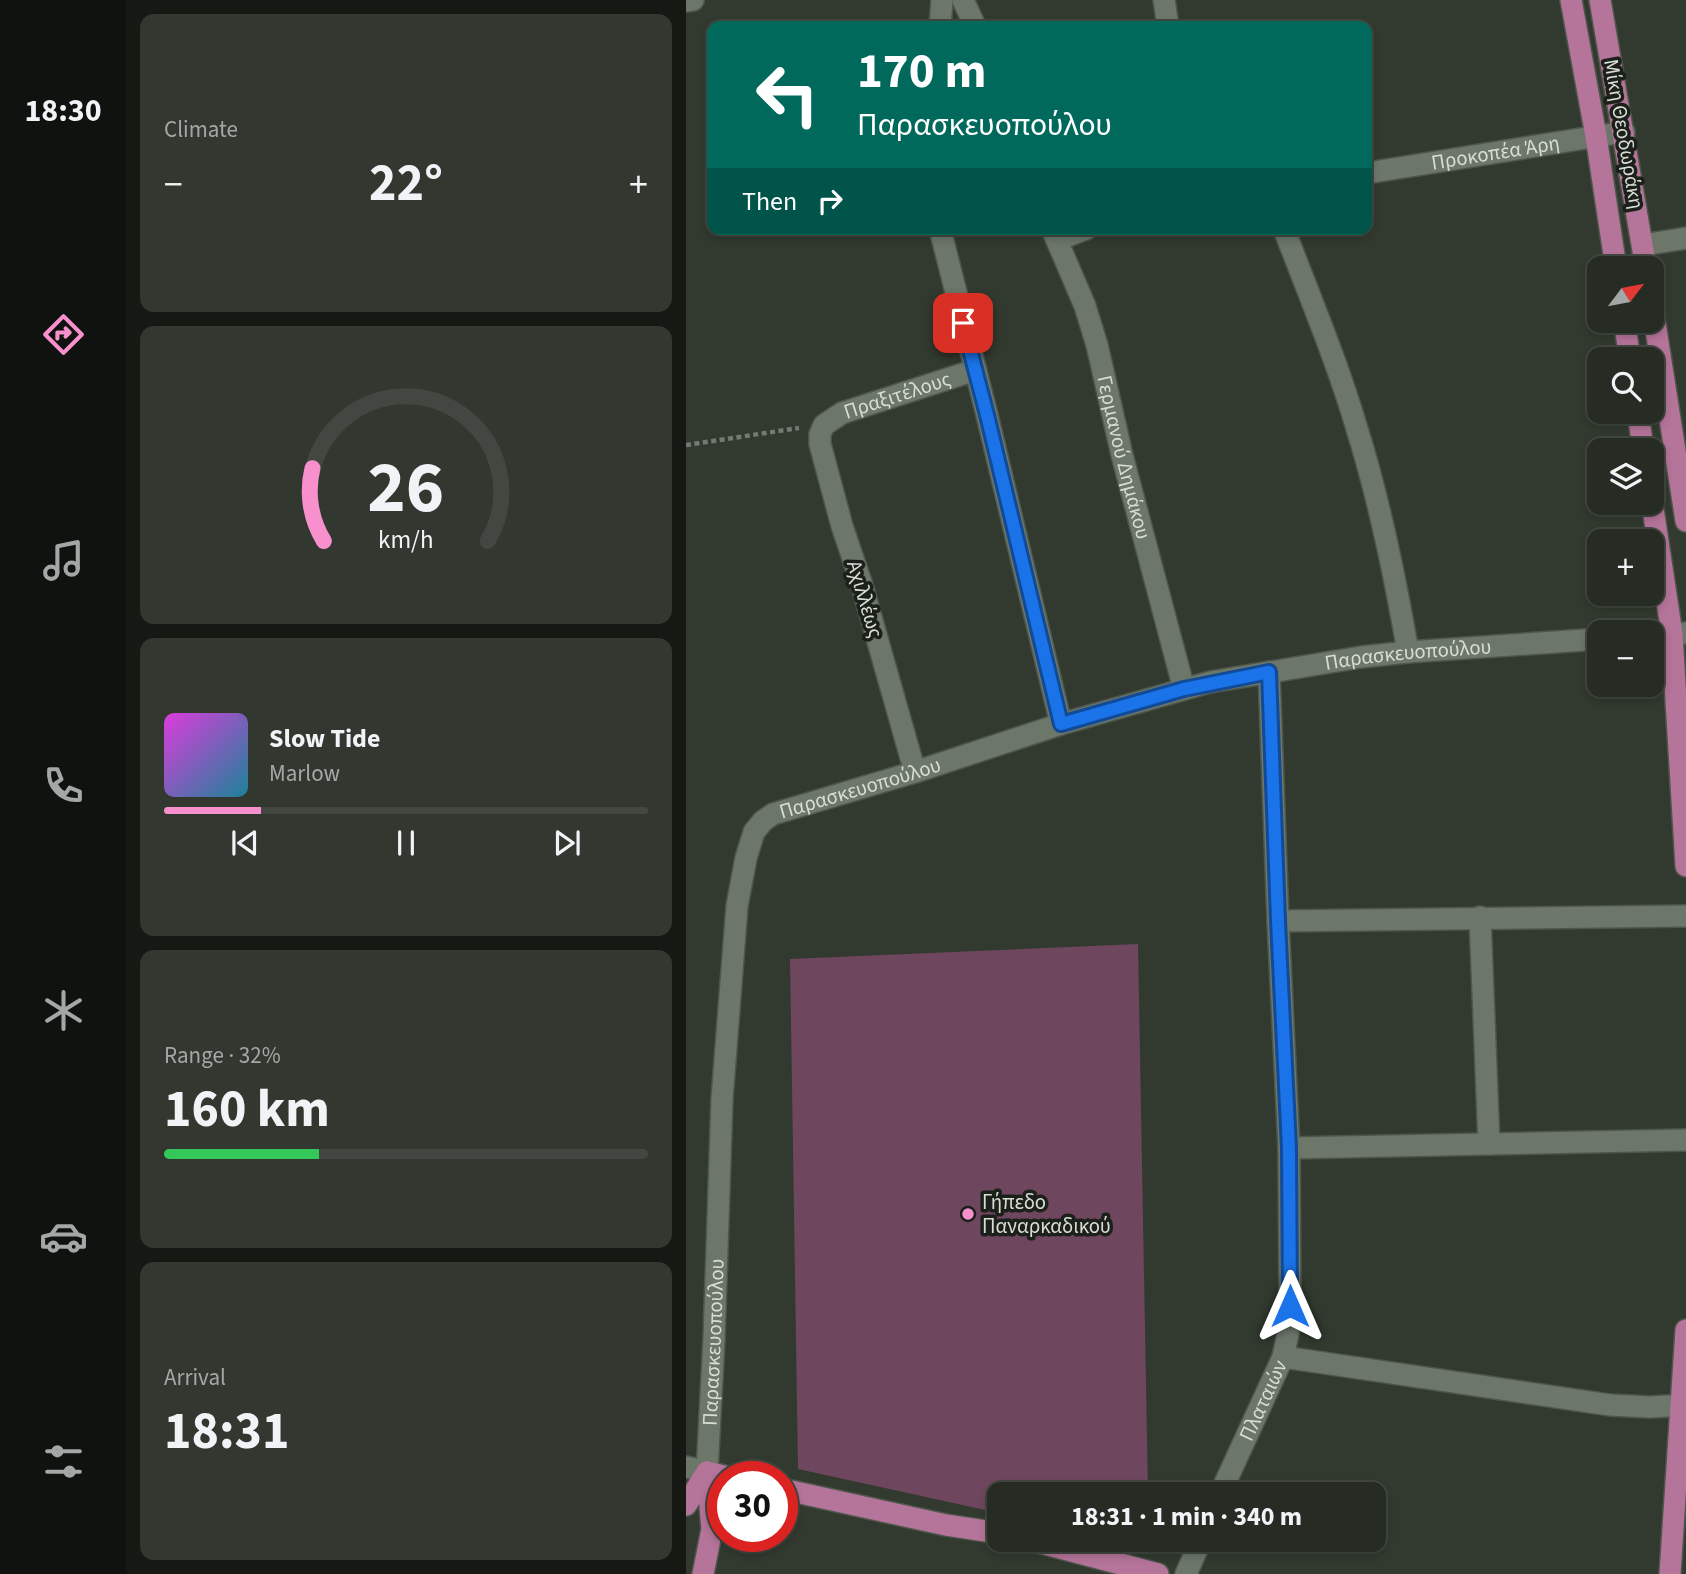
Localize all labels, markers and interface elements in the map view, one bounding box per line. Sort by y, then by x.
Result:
text: 170 m [857,37,986,107]
icon: left [742,49,833,140]
street label: Μίκη Θεοδωράκη [1596,57,1652,211]
text: 18:30 [24,88,102,134]
text: Παρασκευοπούλου [857,102,1112,148]
text: Climate [164,113,238,146]
street label: Προκοπέα Άρη [1429,127,1562,178]
text: 22° [369,147,443,221]
text: − [164,158,183,212]
text: + [629,158,648,212]
icon: right [811,182,849,220]
text: Then [742,183,797,220]
north arrow [1587,256,1664,332]
map controls [1587,256,1664,697]
pin [933,293,993,353]
icon: arrive [944,304,982,342]
icon: directions [39,310,88,359]
button: search [1587,347,1664,424]
street label: Πραξιτέλους [840,364,955,427]
street label: Γερμανού Δημάκου [1089,372,1159,543]
text: 26 [368,436,444,540]
button: layers [1587,438,1664,515]
text: km/h [378,522,434,558]
button: + [1587,529,1664,606]
icon: music [39,536,88,585]
street label: Αχιλλέως [839,557,891,641]
button: − [1587,620,1664,697]
street label: Παρασκευοπούλου [1322,631,1492,678]
text: Slow Tide [269,720,380,757]
street label: Παρασκευοπούλου [775,750,945,826]
text: Marlow [269,757,340,790]
icon: phone [39,761,88,810]
icon: previous [226,824,264,862]
icon: pause [387,824,425,862]
icon: next [548,824,586,862]
icon: climate [39,986,88,1035]
text: Range · 32% [164,1039,281,1072]
text: 160 km [164,1073,330,1147]
place label: Γήπεδο Παναρκαδικού [982,1187,1111,1241]
marker: Γήπεδο Παναρκαδικού [960,1206,976,1222]
icon: car [39,1212,88,1261]
street label: Παρασκευοπούλου [694,1258,732,1427]
position arrow [1253,1269,1327,1343]
street label: Πλαταιών [1231,1355,1295,1446]
text: Arrival [164,1361,226,1394]
text: 18:31 [164,1395,289,1469]
icon: filters [39,1437,88,1486]
speed limit sign: 30 [707,1461,798,1552]
text: 18:31 · 1 min · 340 m [1071,1498,1302,1535]

